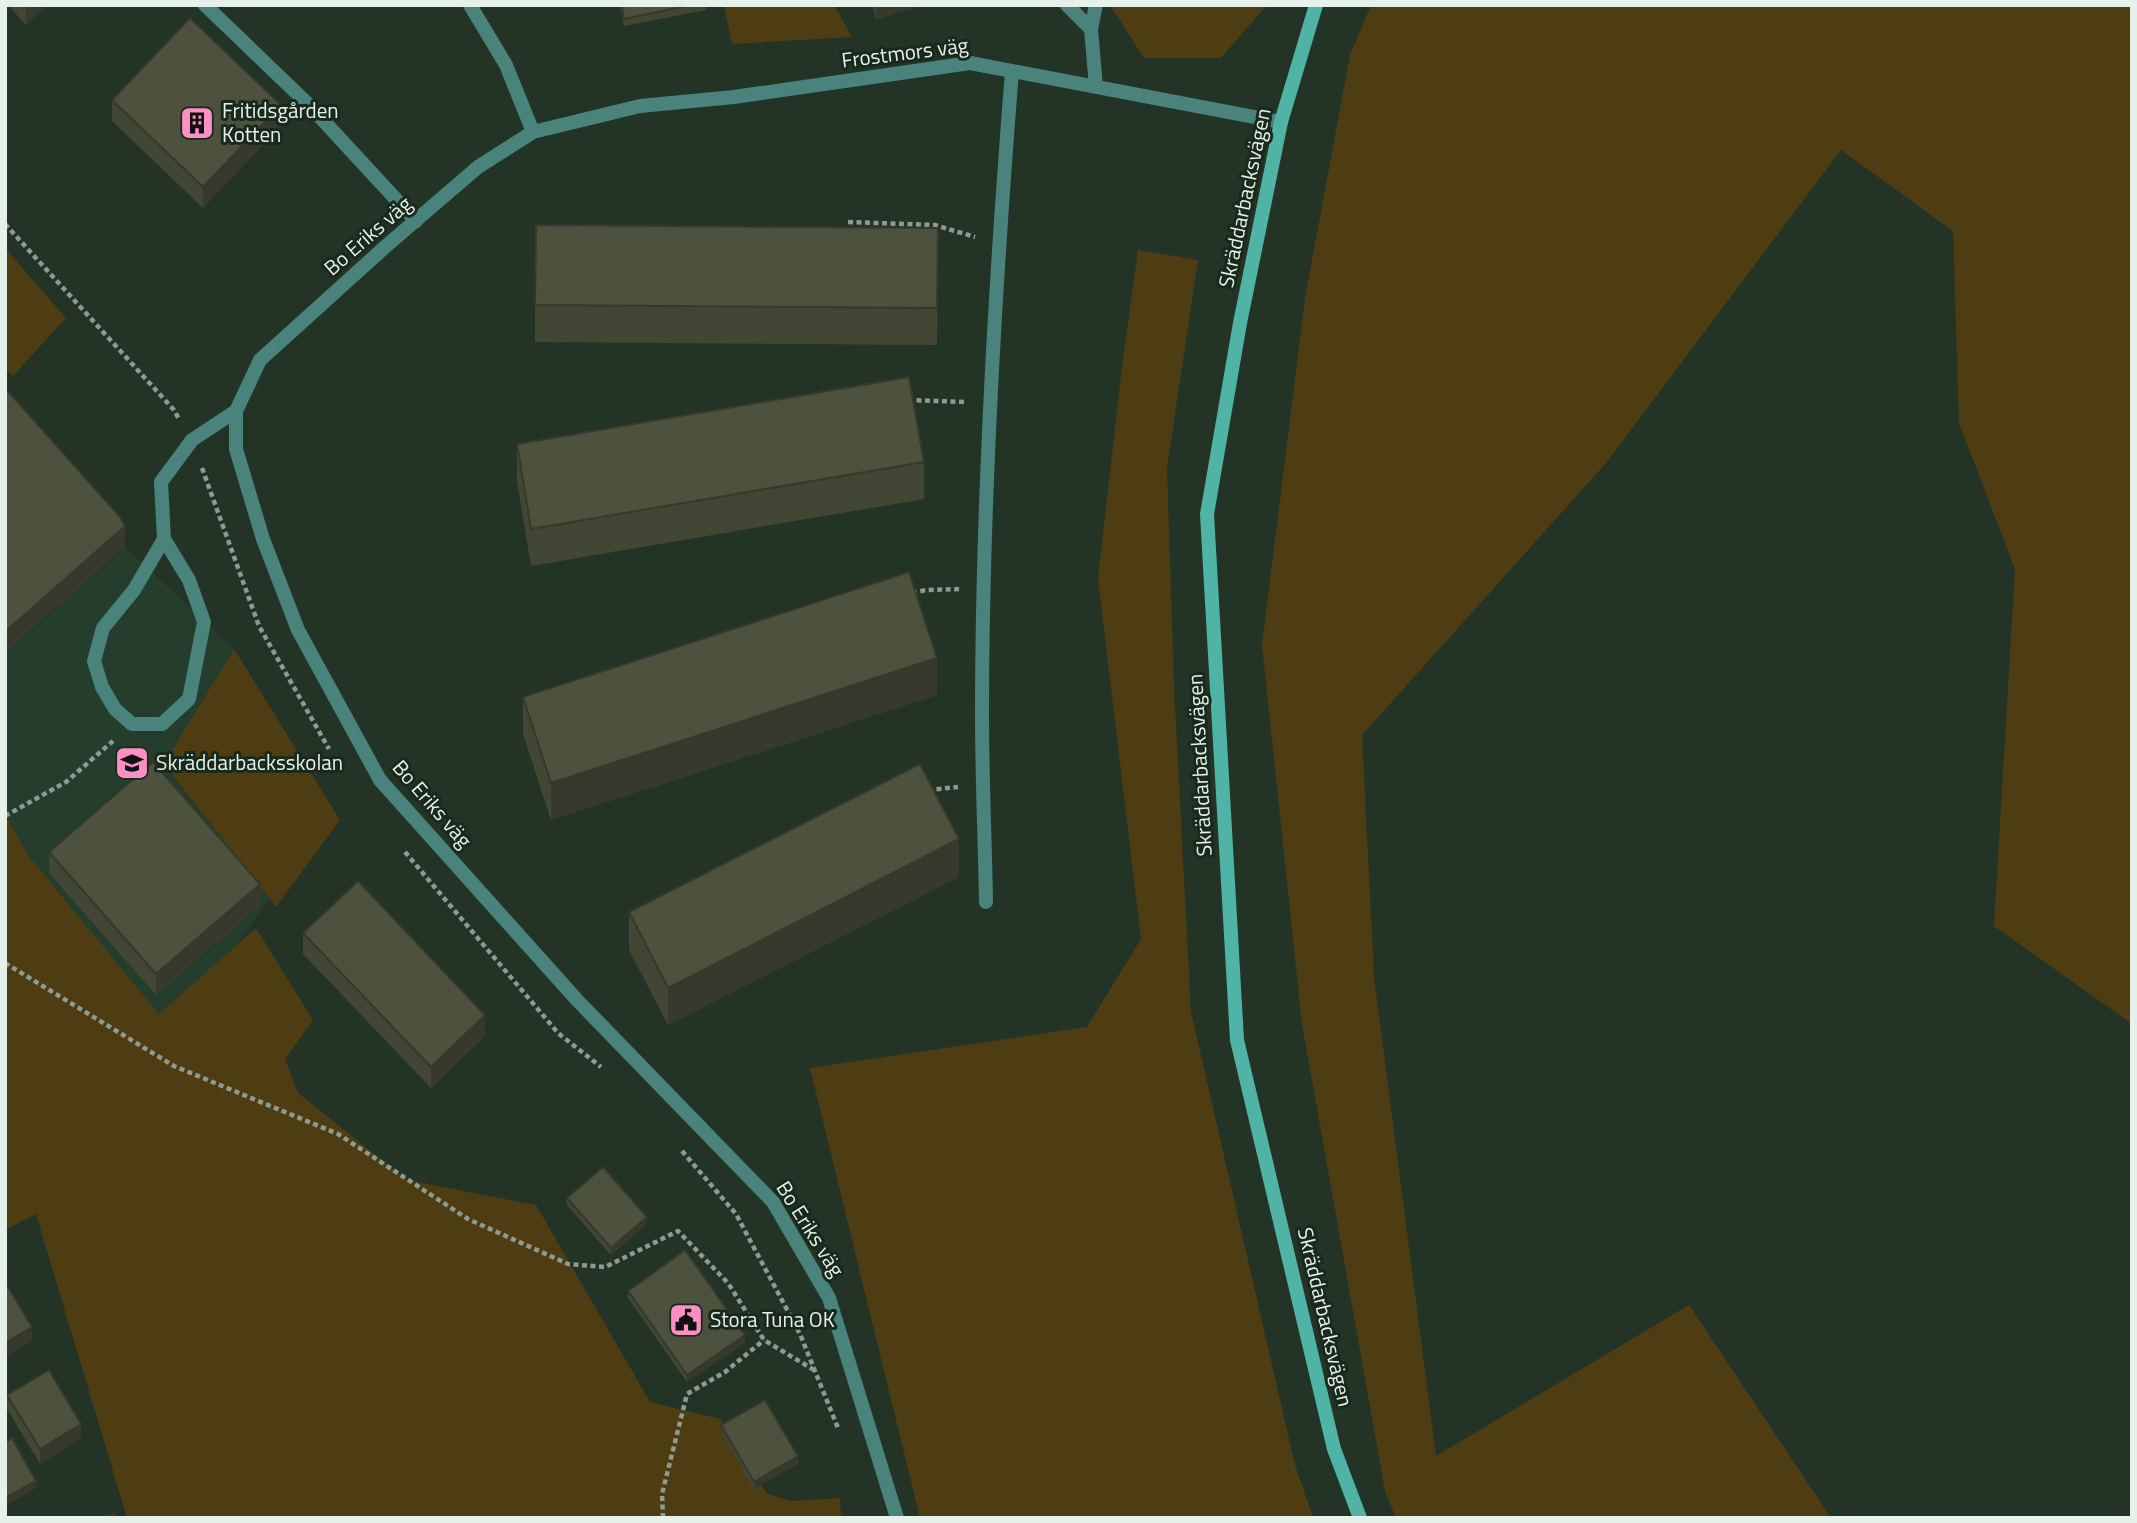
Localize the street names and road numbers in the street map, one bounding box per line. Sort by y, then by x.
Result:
street label: Frostmors väg [840,28,970,76]
street label: Skräddarbacksvägen [1209,105,1279,291]
street label: Bo Eriks väg [316,188,419,283]
street label: Skräddarbacksvägen [1178,673,1220,857]
street label: Bo Eriks väg [385,752,480,855]
street label: Bo Eriks väg [769,1174,853,1283]
street label: Skräddarbacksvägen [1290,1224,1362,1409]

